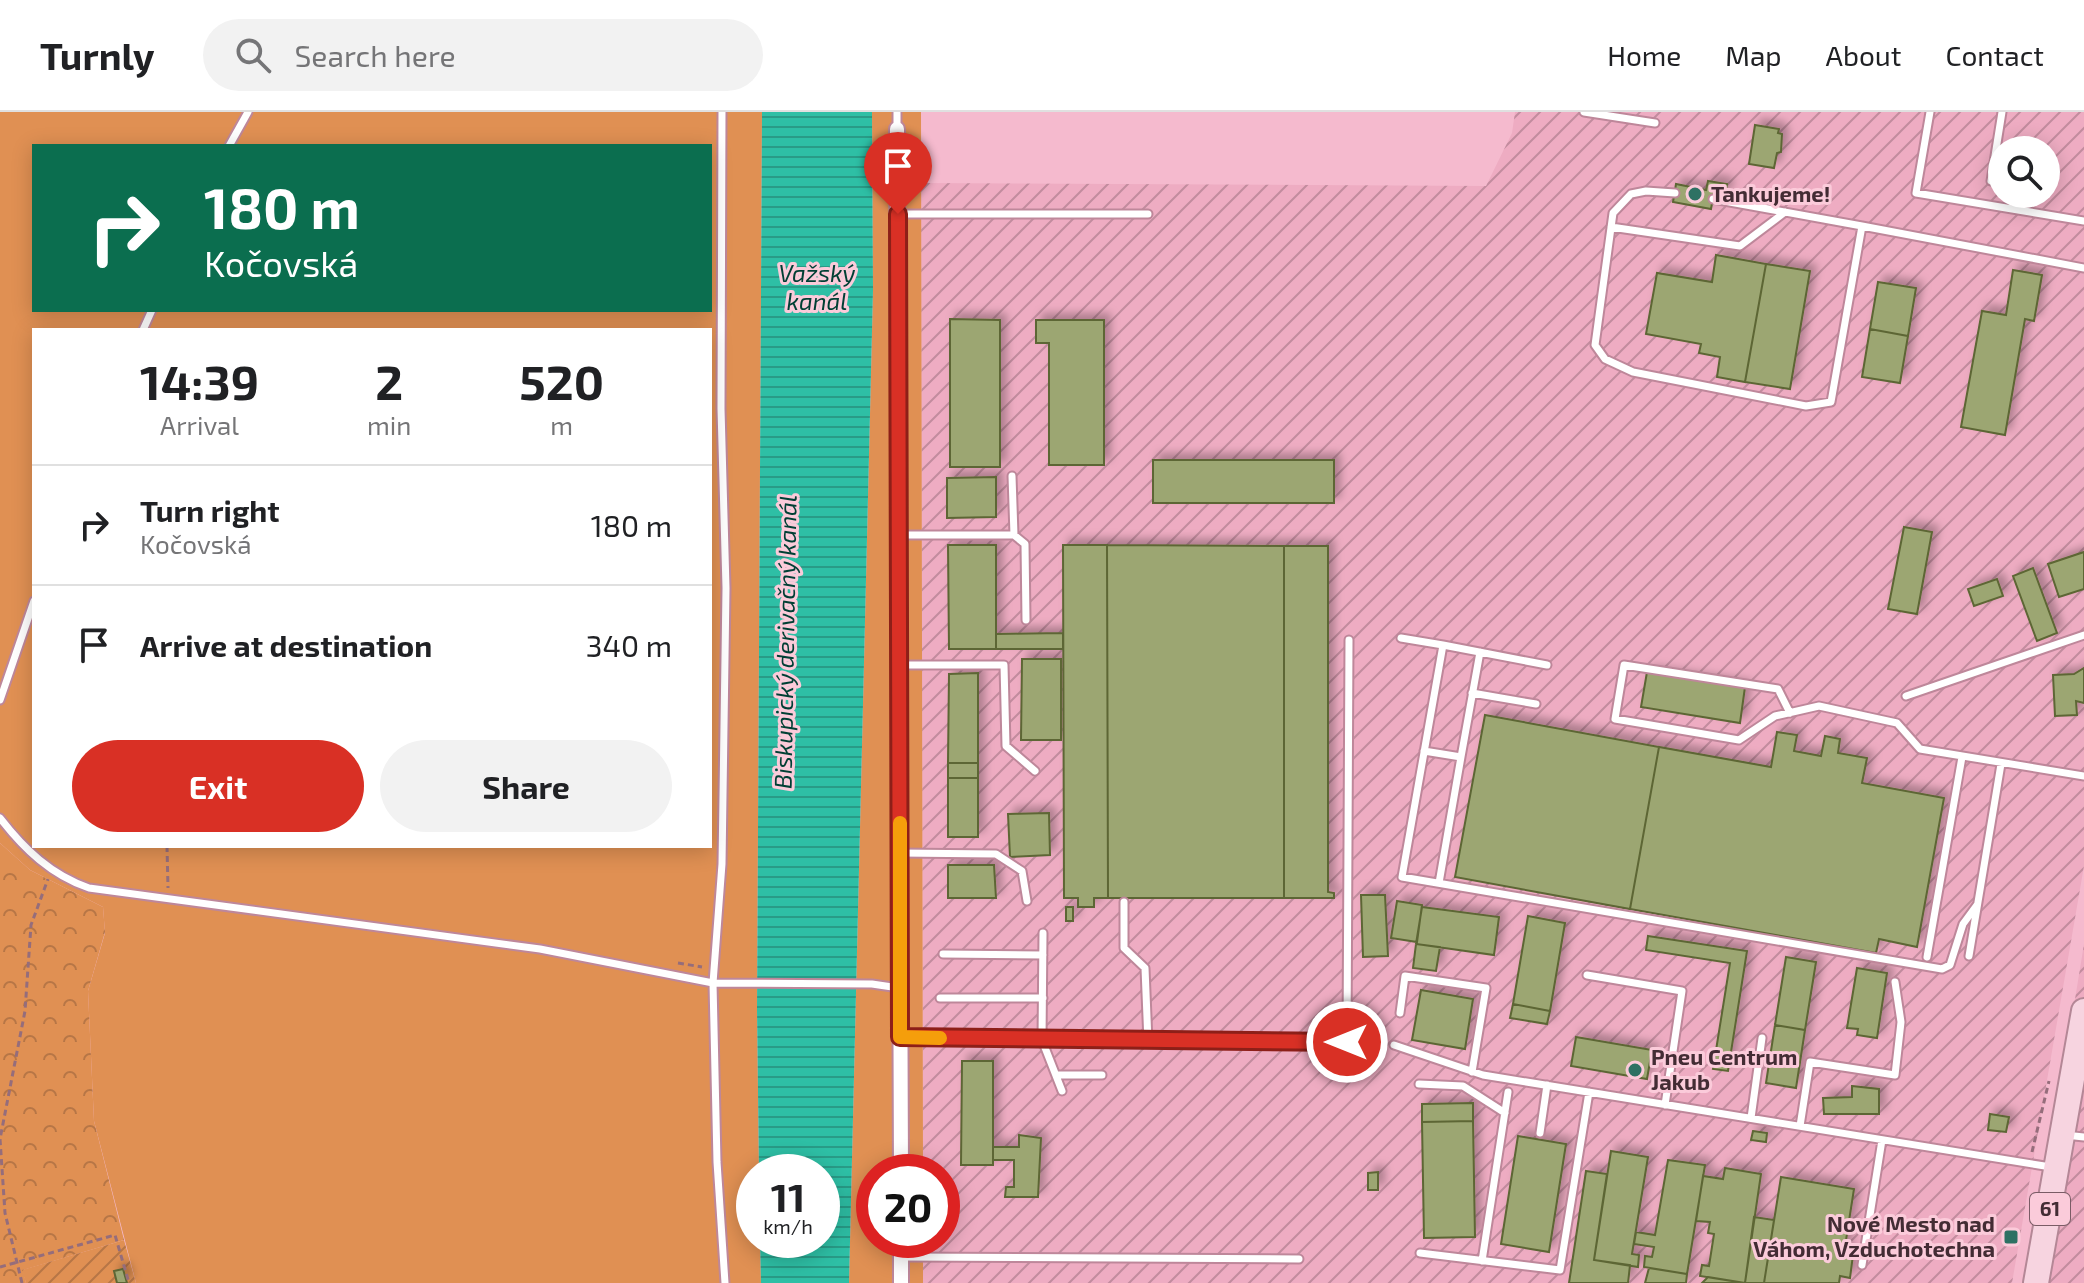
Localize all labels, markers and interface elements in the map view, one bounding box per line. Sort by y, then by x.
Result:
search box [203,19,763,91]
text: Turnly [40,32,155,78]
icon: search [231,33,275,77]
text: Search here [295,37,456,73]
text: Home [1607,38,1681,72]
text: Map [1725,38,1782,72]
text: About [1826,38,1901,72]
text: Contact [1945,38,2044,72]
pin [864,132,932,214]
map controls [1988,136,2060,208]
button: search [1988,136,2060,208]
icon: arrive [876,144,920,188]
text: 180 m [204,173,360,240]
icon: right [72,176,176,280]
place label: Tankujeme! [1711,180,1830,206]
marker: Tankujeme! [1686,185,1704,203]
text: Kočovská [204,241,358,284]
water label: Važský kanál [778,258,856,315]
text: 14:39 [140,352,259,410]
text: 2 [375,352,403,410]
text: 520 [519,352,604,410]
text: Arrival [160,409,239,440]
text: min [367,409,411,440]
text: m [550,409,573,440]
text: Turn right [140,492,280,528]
water label: Biskupický derivačný kanál [767,495,802,789]
icon: right [72,503,116,547]
text: 180 m [591,507,672,543]
text: Kočovská [140,528,251,559]
icon: arrive [72,623,116,667]
text: Arrive at destination [140,627,432,663]
text: 340 m [586,627,672,663]
button: Exit [72,740,364,832]
button: Share [380,740,672,832]
position arrow [1305,1000,1389,1084]
place label: Pneu Centrum Jakub [1651,1043,1797,1094]
marker: Pneu Centrum Jakub [1626,1061,1644,1079]
speed limit sign: 20 [856,1154,960,1258]
text: 11 [771,1172,805,1220]
road number: 61 [2030,1193,2070,1225]
place label: Nové Mesto nad Váhom, Vzduchotechna [1753,1210,1995,1261]
text: km/h [763,1214,813,1238]
marker: Nové Mesto nad Váhom, Vzduchotechna [2002,1228,2020,1246]

